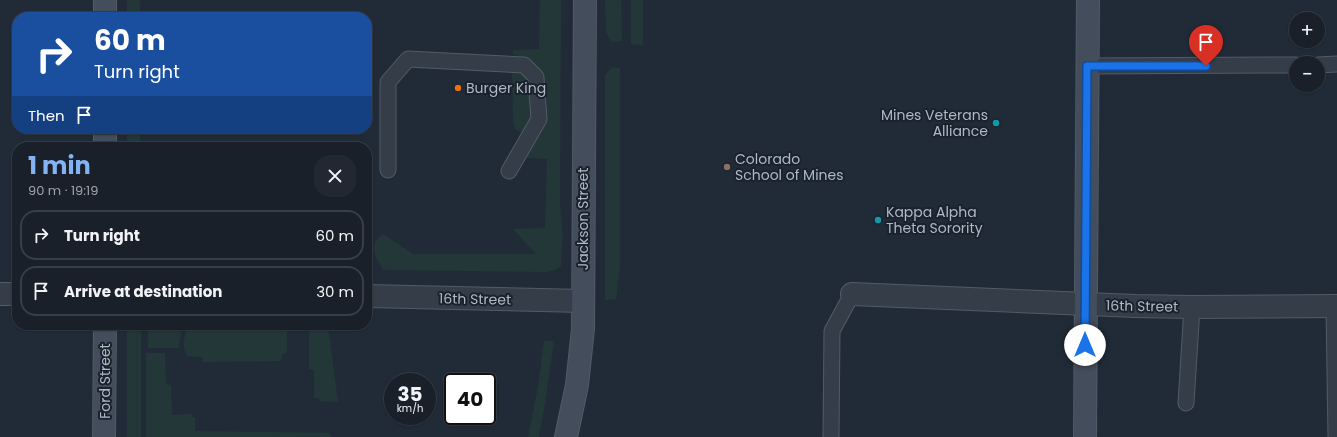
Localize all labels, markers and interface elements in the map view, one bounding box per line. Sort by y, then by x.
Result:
map controls [1289,12,1325,92]
button: + [1289,12,1325,48]
text: 60 m [94,21,166,60]
pin [1189,25,1223,66]
icon: right [28,28,80,80]
icon: arrive [1195,31,1217,53]
button: − [1289,56,1325,92]
text: Turn right [94,59,180,84]
place label: Burger King [466,78,546,98]
marker: Burger King [453,83,463,93]
icon: arrive [73,104,95,126]
text: Then [28,105,65,126]
place label: Mines Veterans Alliance [881,105,988,141]
marker: Mines Veterans Alliance [991,118,1001,128]
text: 1 min [28,149,91,182]
place label: Colorado School of Mines [735,149,844,185]
button: close [314,155,356,197]
marker: Colorado School of Mines [722,162,732,172]
street label: Jackson Street [573,168,593,270]
text: 90 m · 19:19 [28,181,98,200]
place label: Kappa Alpha Theta Sorority [886,202,983,238]
marker: Kappa Alpha Theta Sorority [873,215,883,225]
icon: right [30,224,52,246]
text: Turn right [64,225,140,246]
text: 60 m [316,225,354,246]
icon: arrive [30,280,52,302]
text: Arrive at destination [64,281,222,302]
text: 30 m [316,281,354,302]
street label: 16th Street [439,288,511,310]
street label: 16th Street [1106,295,1178,317]
position arrow [1064,324,1106,366]
street label: Ford Street [95,343,115,419]
speed limit sign: 40 [444,373,496,425]
text: 35 [397,380,423,408]
text: km/h [397,401,423,416]

